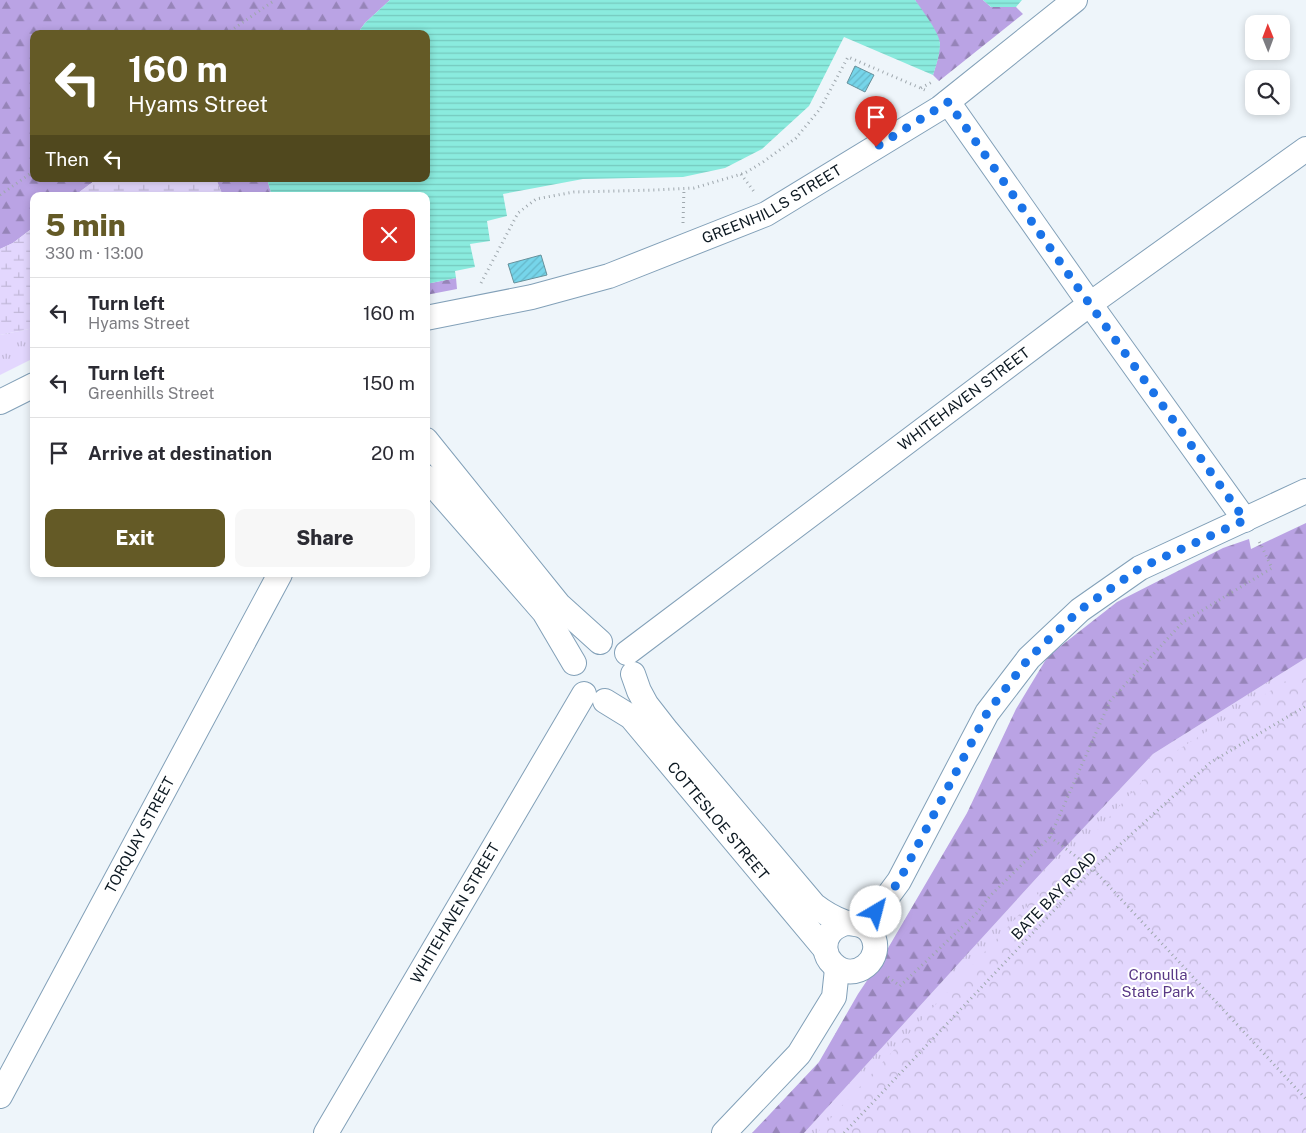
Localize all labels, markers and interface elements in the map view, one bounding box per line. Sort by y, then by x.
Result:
north arrow [1245,15,1290,60]
map controls [1245,15,1290,115]
text: 160 m [128,49,228,90]
icon: left [45,50,110,115]
button: search [1245,70,1290,115]
text: Hyams Street [128,91,268,117]
pin [855,96,897,147]
icon: arrive [862,103,890,131]
icon: left [99,145,127,173]
text: Then [45,148,89,170]
street label: GREENHILLS STREET [699,161,844,246]
text: 5 min [45,207,126,243]
button: close [363,209,415,261]
text: 330 m · 13:00 [45,244,144,263]
text: Turn left [88,292,165,314]
icon: left [45,299,73,327]
text: 160 m [363,302,415,324]
text: Hyams Street [88,314,190,333]
street label: WHITEHAVEN STREET [895,344,1033,454]
text: Turn left [88,362,165,384]
icon: left [45,369,73,397]
text: 150 m [362,372,415,394]
text: Greenhills Street [88,384,214,403]
icon: arrive [45,439,73,467]
text: Arrive at destination [88,442,272,464]
text: 20 m [371,442,415,464]
button: Exit [45,509,225,567]
button: Share [235,509,415,567]
street label: COTTESLOE STREET [664,758,772,883]
street label: TORQUAY STREET [101,774,178,896]
street label: WHITEHAVEN STREET [407,840,503,986]
street label: BATE BAY ROAD [1008,848,1100,943]
position arrow [849,885,901,937]
park label: Cronulla State Park [1121,966,1195,1000]

